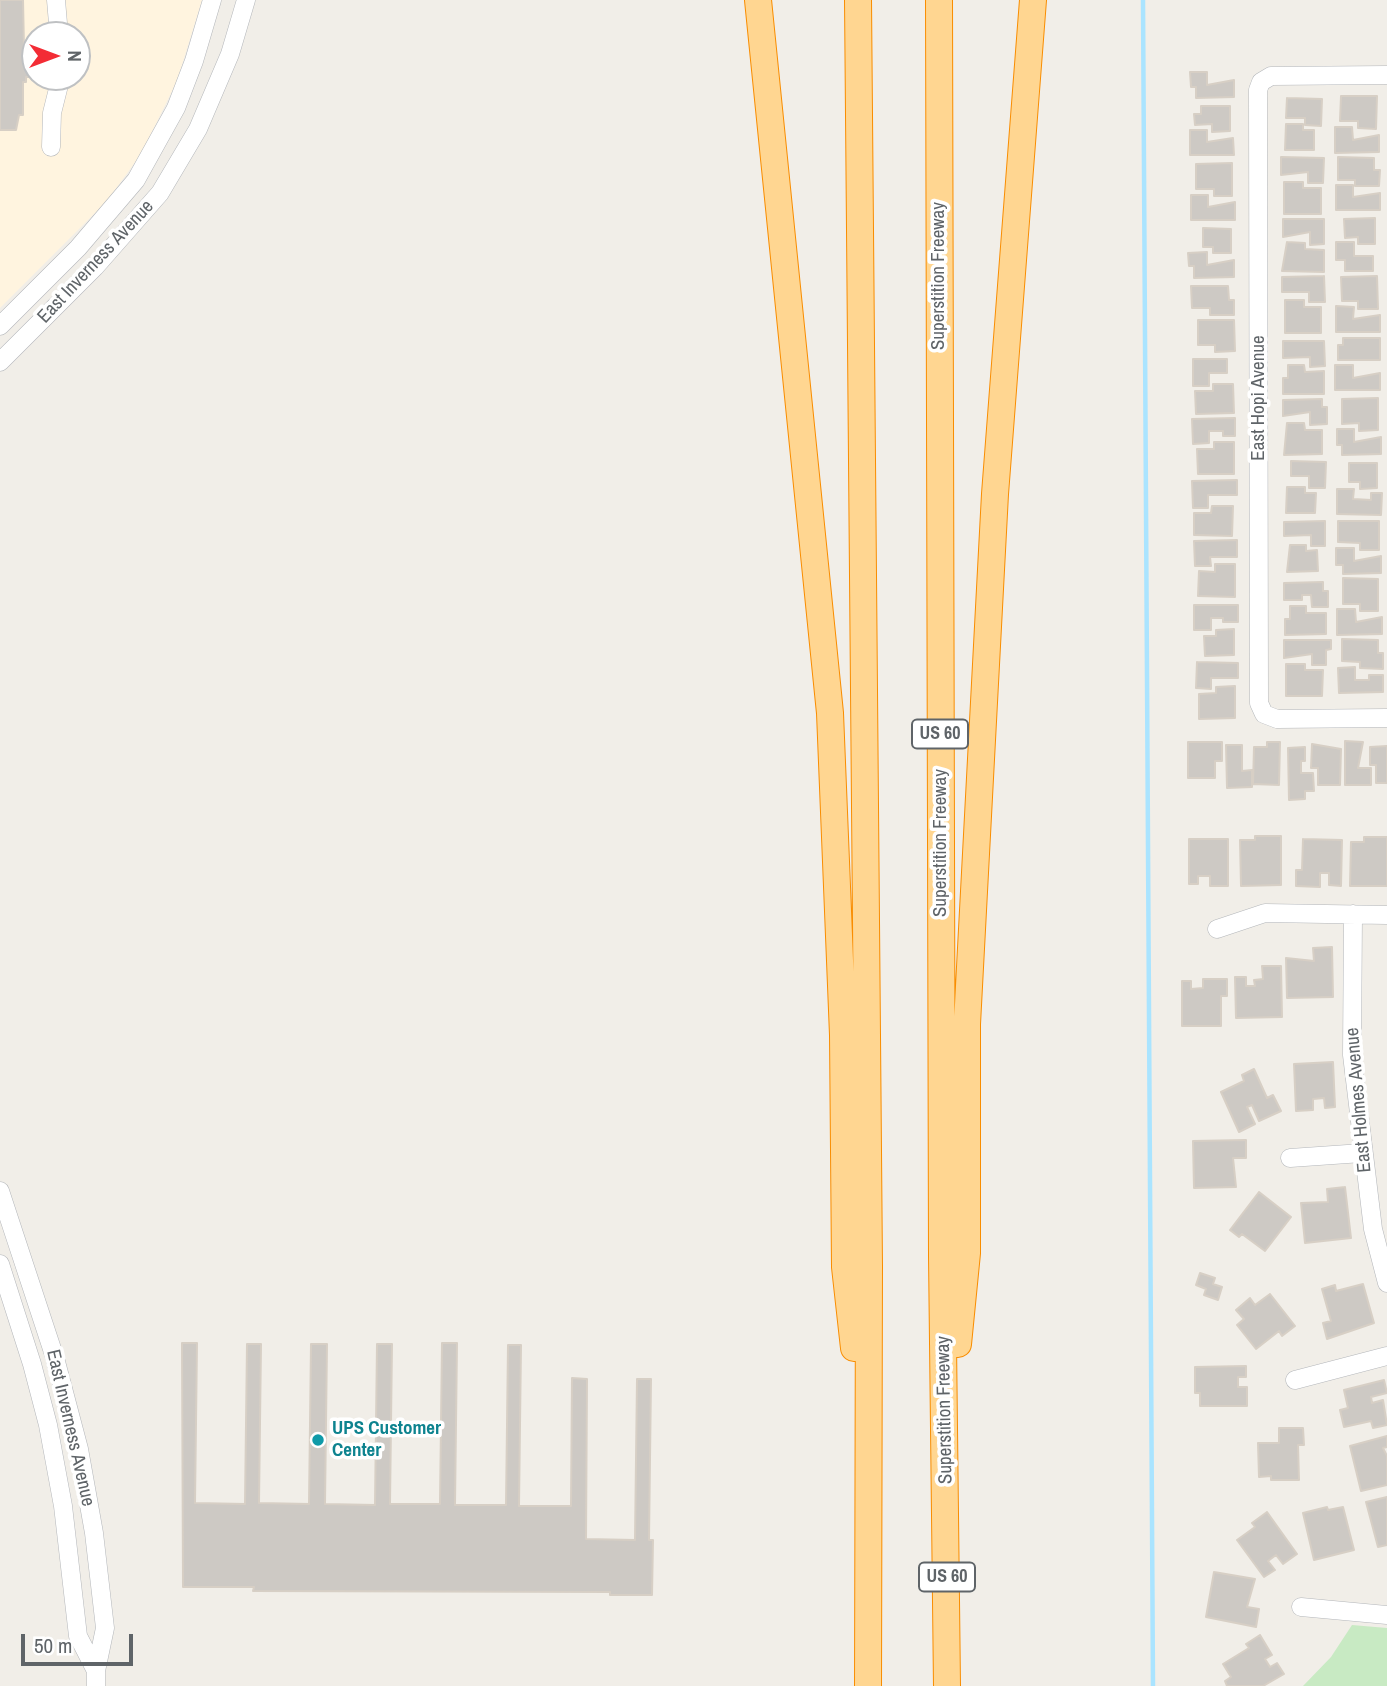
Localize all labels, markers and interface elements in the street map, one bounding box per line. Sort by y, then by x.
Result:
north arrow [21,21,91,91]
text: N [62,50,88,62]
street label: East Inverness Avenue [33,196,159,328]
street label: Superstition Freeway [928,202,950,350]
street label: East Hopi Avenue [1248,335,1270,461]
road number: US 60 [912,720,968,748]
street label: Superstition Freeway [930,769,952,917]
street label: East Holmes Avenue [1341,1027,1377,1173]
street label: Superstition Freeway [932,1336,958,1484]
street label: East Inverness Avenue [41,1348,99,1508]
place label: UPS Customer Center [332,1418,441,1462]
marker: UPS Customer Center [310,1432,326,1448]
road number: US 60 [919,1562,975,1592]
scale bar [24,1620,136,1664]
text: 50 m [34,1631,72,1660]

